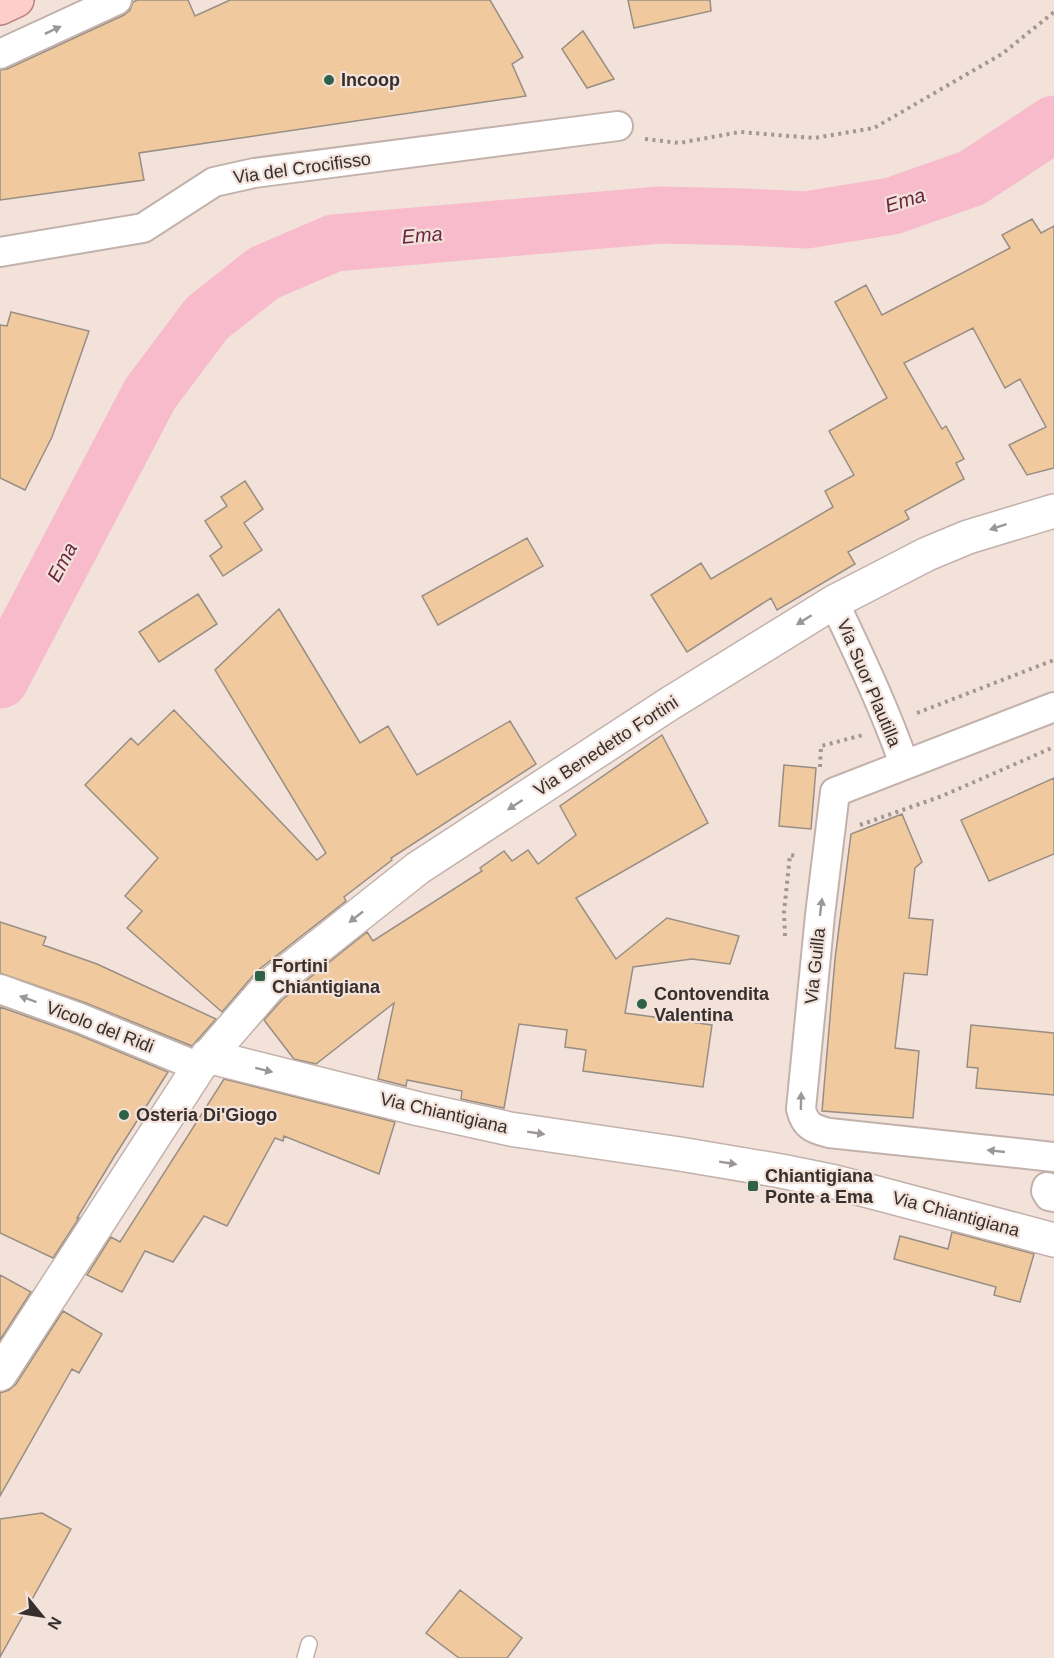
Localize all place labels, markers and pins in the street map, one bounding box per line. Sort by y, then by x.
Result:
place label: Incoop [341,70,400,90]
marker: Incoop [322,73,336,87]
place label: Fortini Chiantigiana [272,956,381,997]
marker: Fortini Chiantigiana [253,969,267,983]
place label: Contovendita Valentina [654,984,770,1025]
marker: Contovendita Valentina [635,997,649,1011]
place label: Osteria Di'Giogo [136,1105,277,1125]
marker: Osteria Di'Giogo [117,1108,131,1122]
place label: Chiantigiana Ponte a Ema [765,1166,874,1207]
marker: Chiantigiana Ponte a Ema [746,1179,760,1193]

